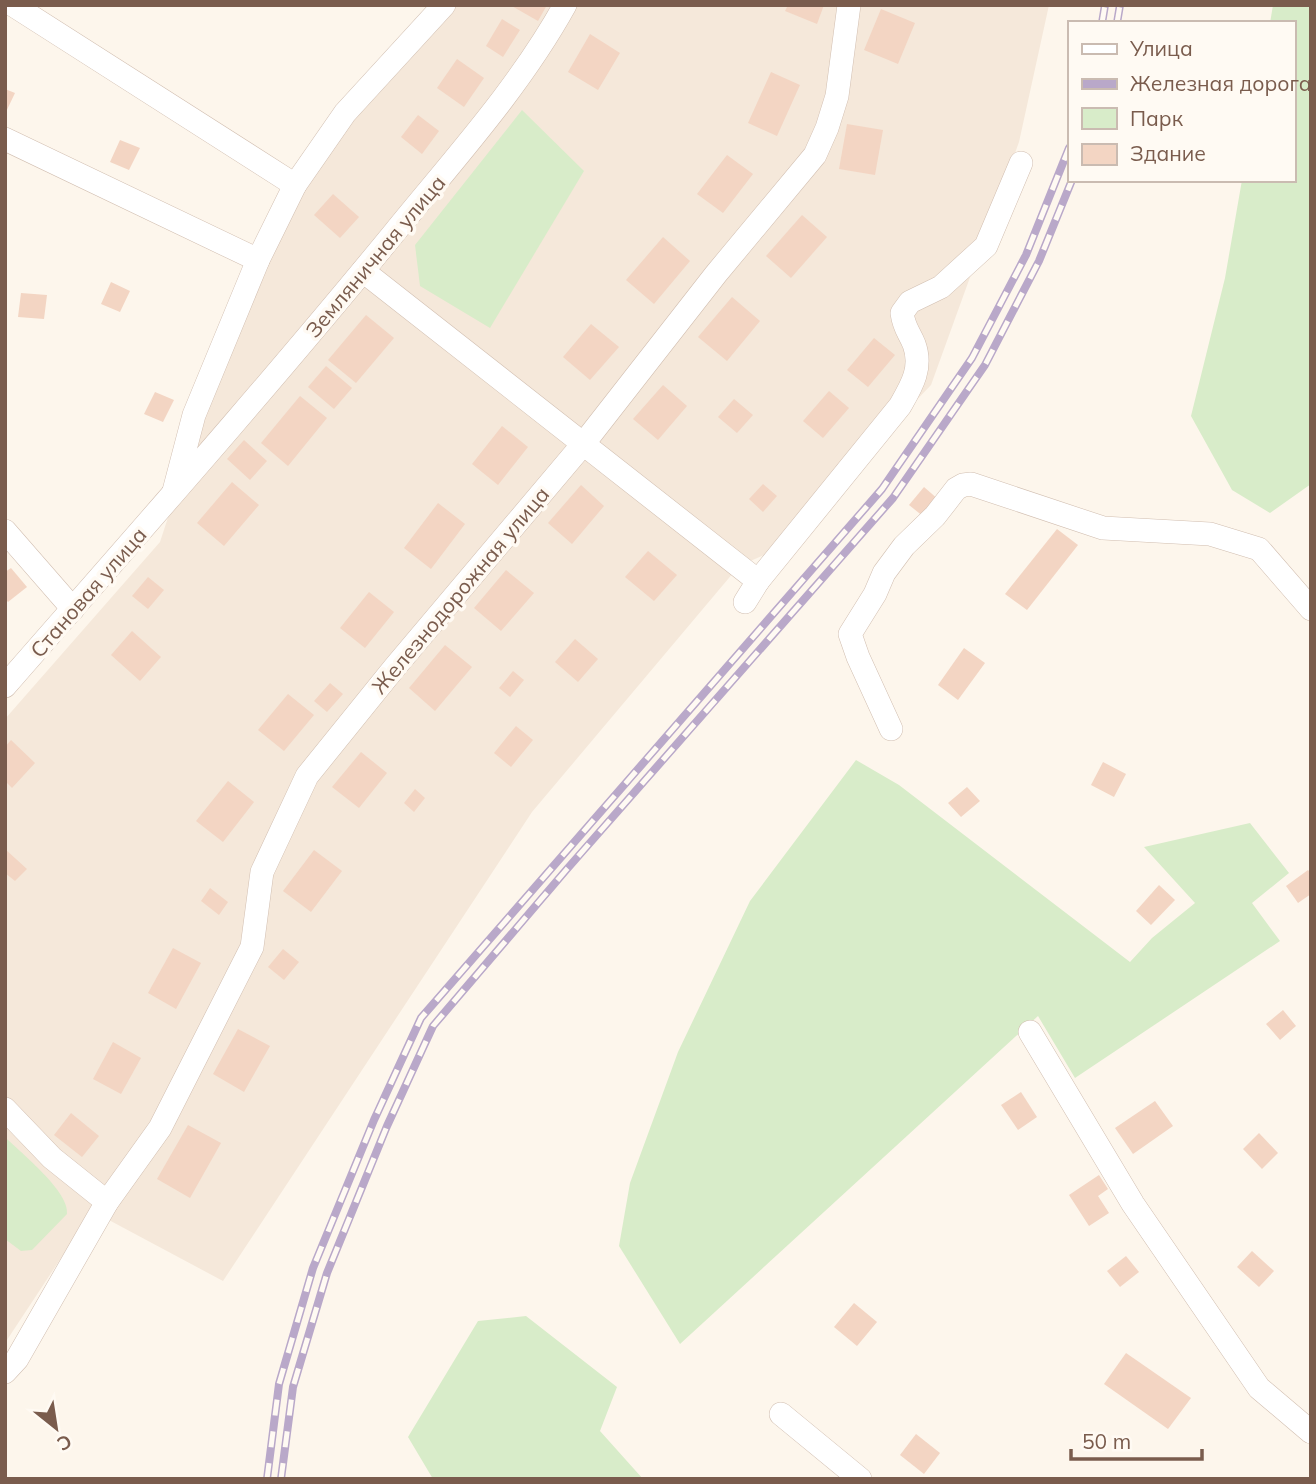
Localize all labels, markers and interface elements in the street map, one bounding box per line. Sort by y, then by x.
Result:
legend [1068,21,1295,182]
text: Улица [1129,35,1193,61]
text: Железная дорога [1130,70,1312,96]
text: Парк [1130,105,1184,131]
text: Здание [1130,140,1206,166]
street label: Земляничная улица [300,170,450,342]
street label: Железнодорожная улица [366,481,554,699]
street label: Становая улица [24,521,152,663]
north arrow [21,1393,91,1463]
scale bar [1071,1418,1202,1462]
text: 50 m [1082,1428,1131,1454]
text: С [53,1429,76,1456]

